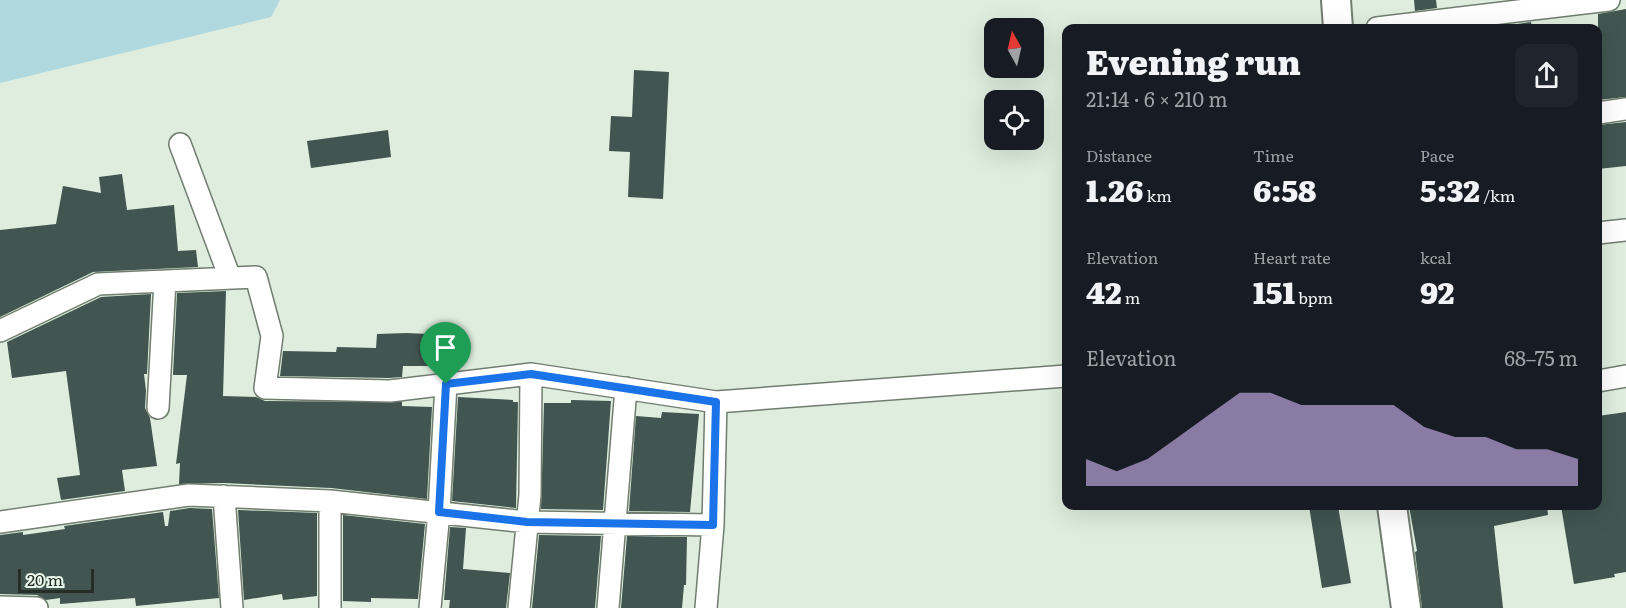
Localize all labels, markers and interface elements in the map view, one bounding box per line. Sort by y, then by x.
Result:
north arrow [984,18,1044,78]
map controls [984,18,1044,150]
text: Evening run [1086,36,1301,85]
button: share [1515,44,1578,107]
text: 21:14 · 6 × 210 m [1086,83,1228,113]
button: locate [984,90,1044,150]
text: Distance [1086,143,1152,167]
text: Time [1253,143,1294,167]
text: Pace [1420,143,1454,167]
text: 1.26 [1086,167,1143,211]
text: 6:58 [1253,167,1316,211]
text: 5:32 [1420,167,1480,211]
text: km [1143,183,1172,207]
text: /km [1480,183,1515,207]
text: Elevation [1086,245,1158,269]
text: Heart rate [1253,245,1331,269]
text: kcal [1420,245,1452,269]
text: 42 [1086,269,1122,313]
text: 151 [1253,269,1295,313]
text: 92 [1420,269,1454,313]
text: m [1122,285,1140,309]
text: bpm [1295,285,1333,309]
pin [420,322,471,384]
icon: arrive [429,331,462,364]
text: Elevation [1086,342,1176,372]
text: 68–75 m [1504,342,1578,372]
scale bar [18,566,94,594]
text: 20 m [27,567,63,591]

